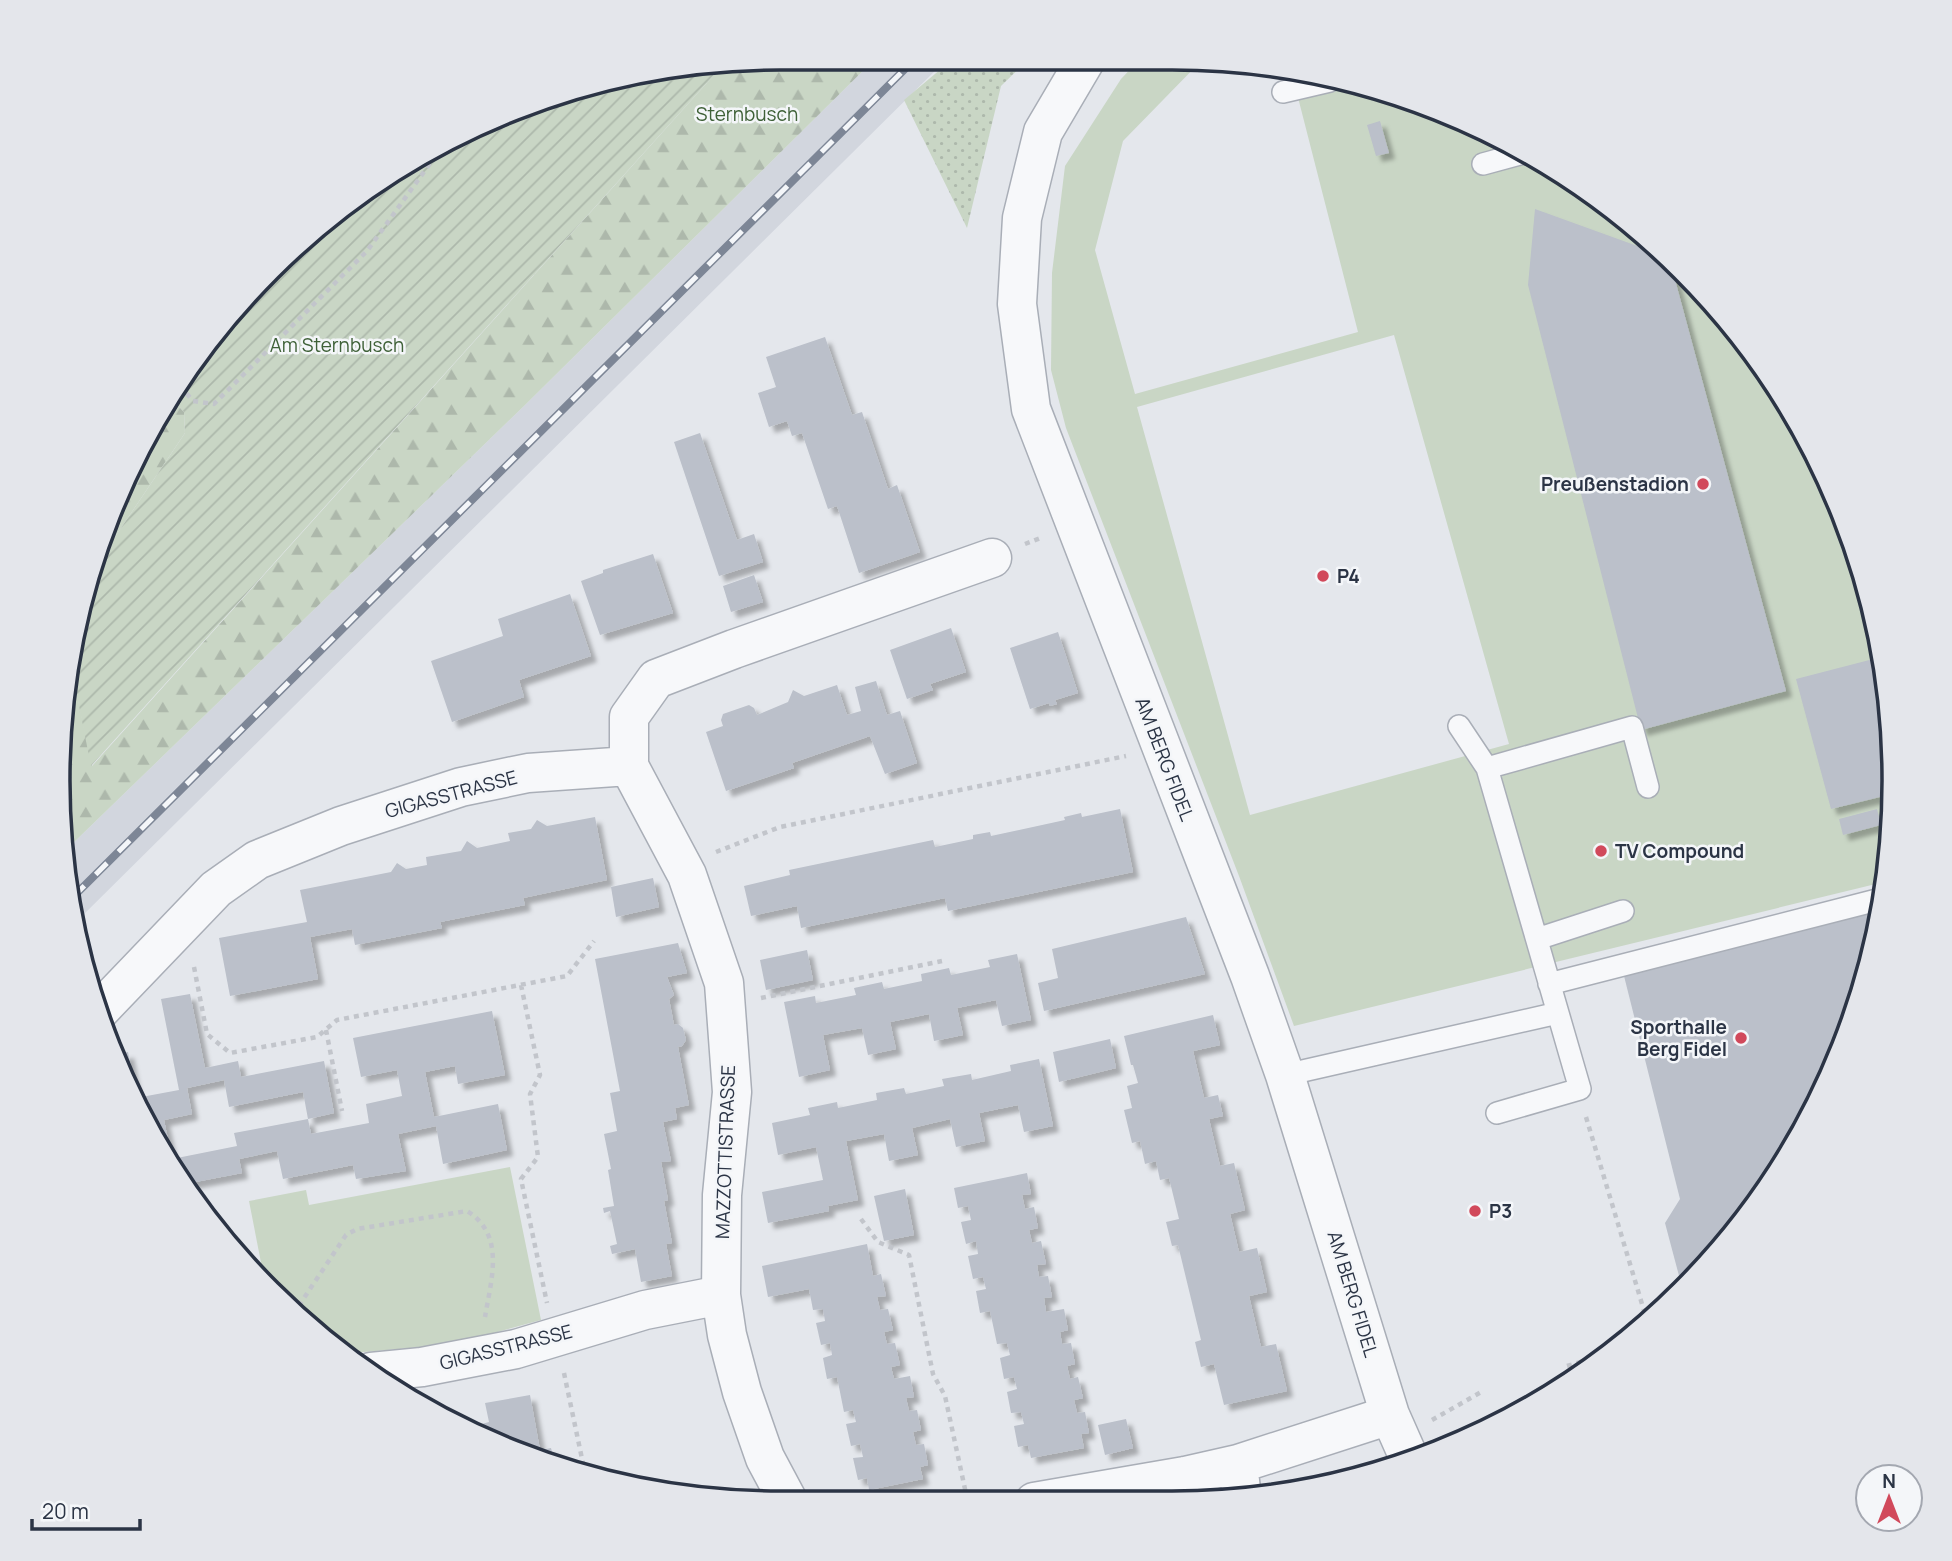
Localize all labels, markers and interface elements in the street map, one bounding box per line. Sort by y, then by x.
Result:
park label: Sternbusch [696,101,798,127]
park label: Am Sternbusch [270,332,404,358]
place label: Preußenstadion [1541,471,1689,497]
marker: Preußenstadion [1695,476,1711,492]
place label: P4 [1337,563,1360,589]
marker: P4 [1315,568,1331,584]
street label: AM BERG FIDEL [1129,693,1201,825]
street label: GIGASSTRASSE [382,764,520,824]
place label: TV Compound [1615,838,1744,864]
marker: TV Compound [1593,843,1609,859]
place label: Sporthalle Berg Fidel [1630,1014,1727,1062]
marker: Sporthalle Berg Fidel [1733,1030,1749,1046]
street label: MAZZOTTISTRASSE [709,1065,741,1239]
place label: P3 [1489,1198,1512,1224]
marker: P3 [1467,1203,1483,1219]
street label: AM BERG FIDEL [1321,1228,1385,1361]
street label: GIGASSTRASSE [437,1318,575,1376]
north arrow [1854,1463,1924,1533]
text: N [1882,1468,1896,1494]
scale bar [32,1488,140,1532]
text: 20 m [42,1497,89,1525]

